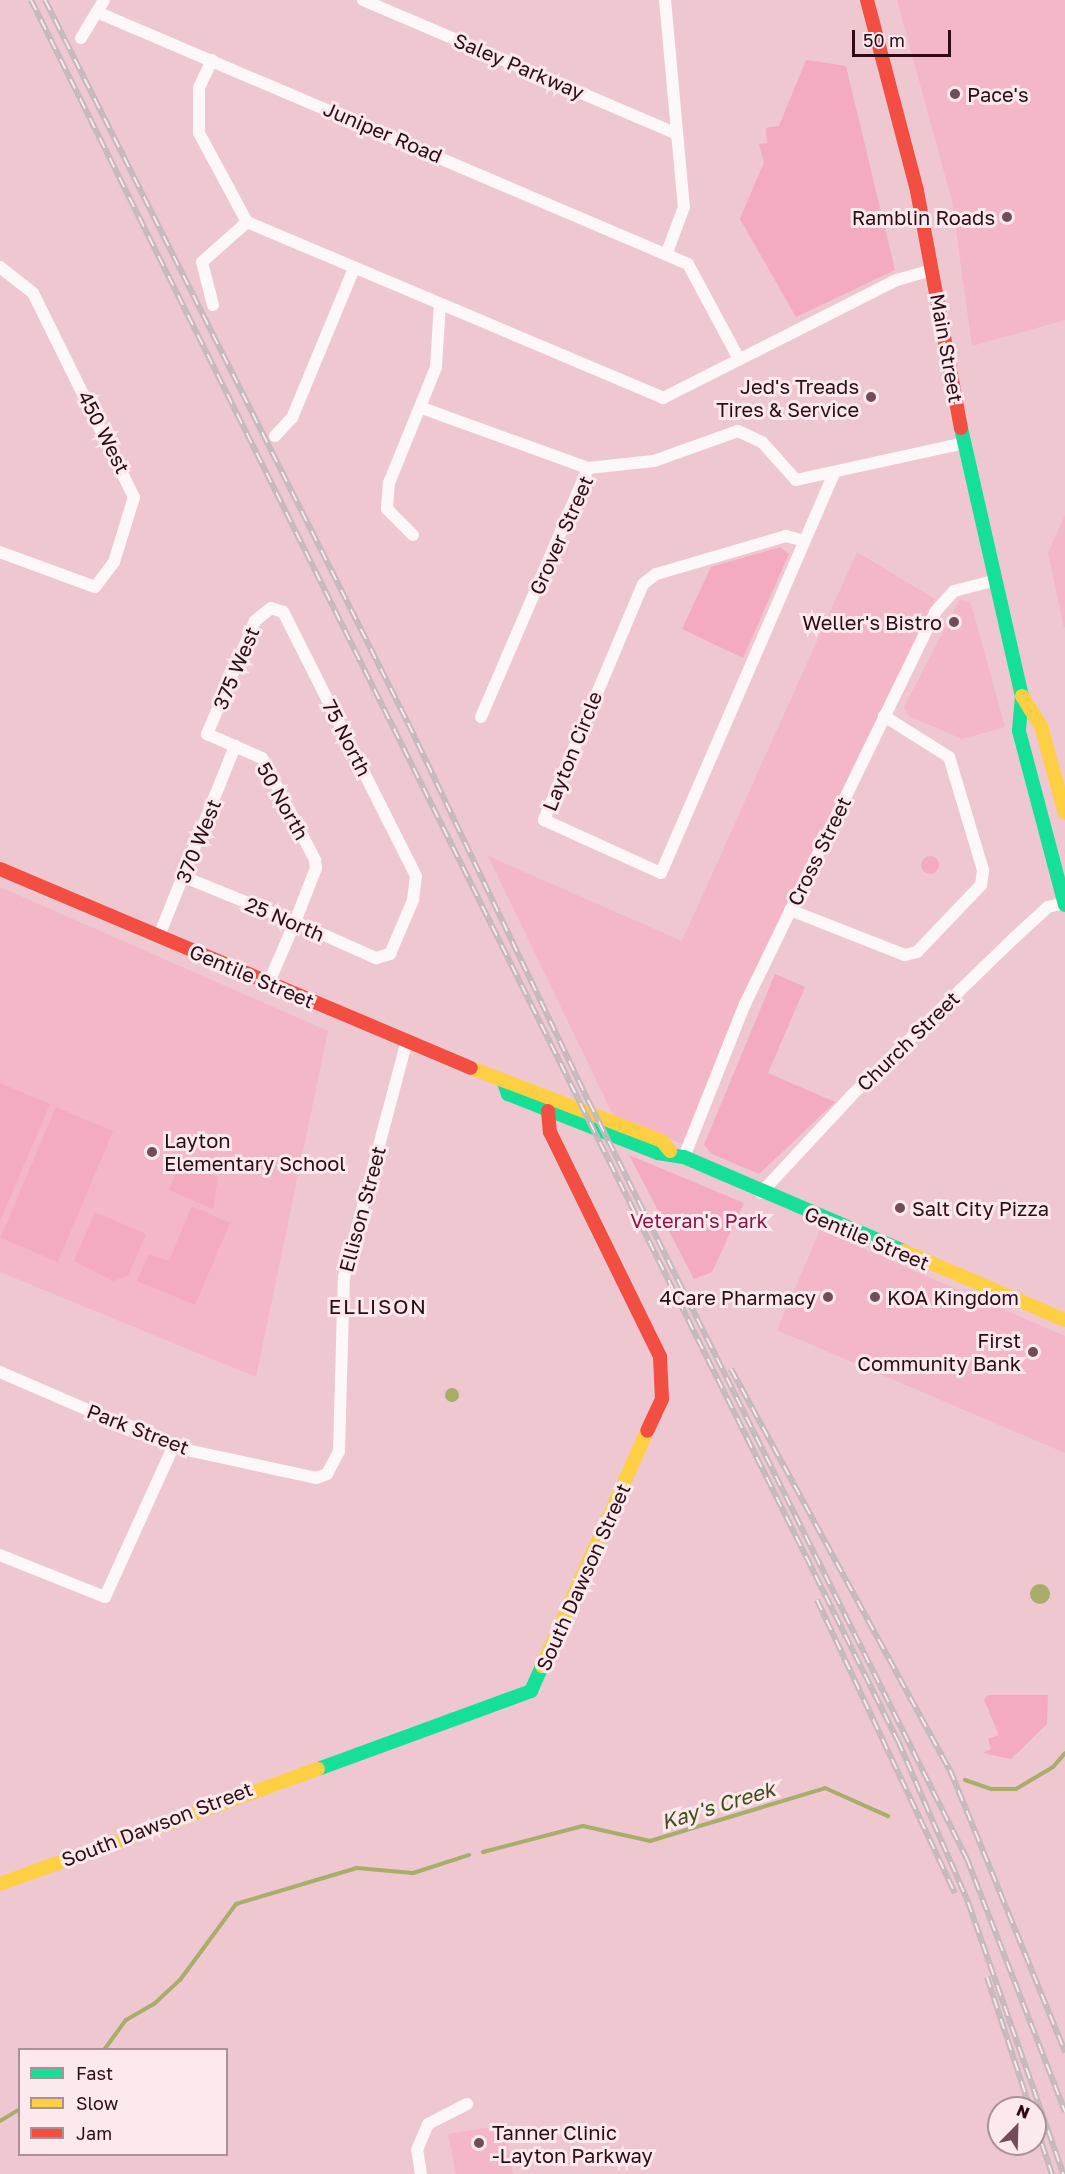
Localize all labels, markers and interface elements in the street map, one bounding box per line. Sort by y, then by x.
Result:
scale bar [855,18,954,56]
street label: Saley Parkway [450,28,588,104]
text: 50 m [863,29,905,51]
place label: Pace's [967,82,1028,106]
marker: Pace's [948,87,962,101]
street label: Juniper Road [320,96,446,168]
place label: Ramblin Roads [852,205,995,229]
marker: Ramblin Roads [1000,210,1014,224]
street label: Main Street [926,292,968,404]
place label: Jed's Treads Tires & Service [716,374,859,421]
street label: 450 West [73,387,135,477]
marker: Jed's Treads Tires & Service [864,390,878,404]
street label: Grover Street [524,472,598,598]
place label: Weller's Bistro [802,610,942,634]
marker: Weller's Bistro [947,615,961,629]
street label: 375 West [208,623,264,713]
street label: Layton Circle [537,688,607,814]
street label: 75 North [317,696,377,780]
street label: 50 North [252,758,314,844]
street label: Cross Street [782,792,856,910]
street label: 370 West [170,796,226,886]
street label: 25 North [242,892,328,946]
street label: Gentile Street [186,939,318,1013]
street label: Church Street [852,986,964,1096]
place label: Layton Elementary School [164,1128,346,1175]
street label: Ellison Street [334,1143,390,1275]
marker: Layton Elementary School [145,1145,159,1159]
place label: Salt City Pizza [912,1196,1049,1220]
street label: Gentile Street [801,1201,933,1275]
marker: Salt City Pizza [893,1201,907,1215]
park label: Veteran's Park [630,1208,768,1232]
place label: 4Care Pharmacy [660,1285,816,1309]
place label: KOA Kingdom [887,1285,1019,1309]
marker: 4Care Pharmacy [821,1290,835,1304]
marker: KOA Kingdom [868,1290,882,1304]
district label: ELLISON [329,1293,427,1319]
place label: First Community Bank [857,1328,1021,1375]
marker: First Community Bank [1026,1345,1040,1359]
street label: Park Street [84,1399,192,1459]
street label: South Dawson Street [531,1480,635,1674]
street label: South Dawson Street [58,1776,256,1872]
water label: Kay's Creek [658,1776,778,1834]
legend [18,2048,228,2156]
text: Fast [76,2062,113,2084]
text: Slow [76,2092,118,2114]
north arrow [987,2096,1047,2156]
text: N [1014,2100,1033,2123]
place label: Tanner Clinic -Layton Parkway [492,2120,653,2167]
text: Jam [76,2122,112,2144]
marker: Tanner Clinic -Layton Parkway [470,2134,488,2152]

